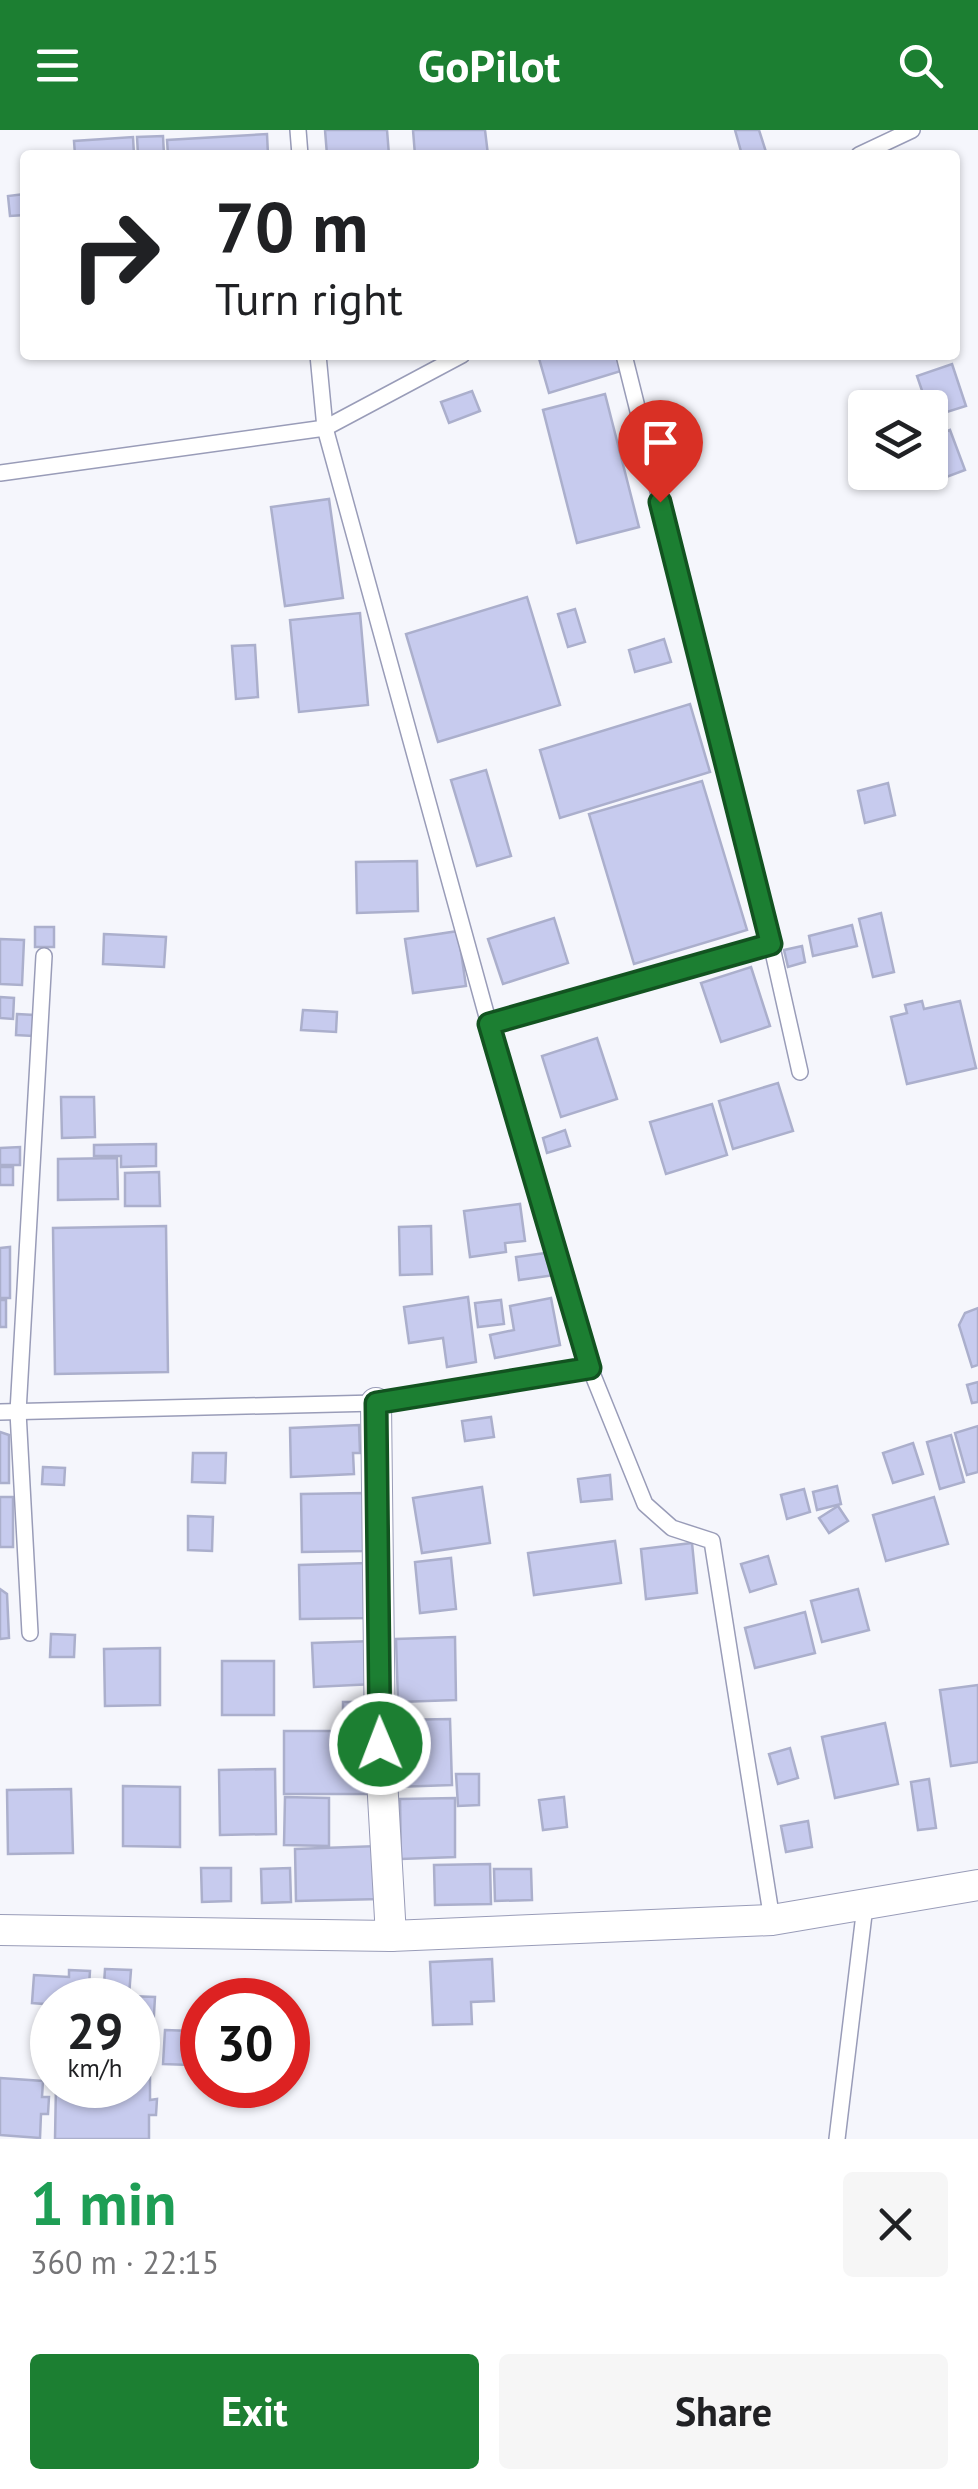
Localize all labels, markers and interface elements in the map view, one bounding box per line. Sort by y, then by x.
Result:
text: GoPilot [418,36,560,94]
icon: menu [30,38,85,93]
icon: search [893,38,948,93]
text: 70 m [215,181,368,271]
icon: right [50,190,180,320]
text: Turn right [215,269,403,327]
map controls [848,390,948,490]
button: layers [848,390,948,490]
pin [618,400,703,503]
icon: arrive [633,415,688,470]
position arrow [328,1692,432,1796]
speed limit sign: 30 [180,1978,310,2108]
text: 29 [67,1998,123,2063]
text: km/h [68,2052,122,2084]
text: 1 min [30,2164,176,2242]
button: close [843,2172,948,2277]
text: 360 m · 22:15 [30,2241,219,2283]
button: Exit [30,2354,479,2469]
button: Share [499,2354,948,2469]

